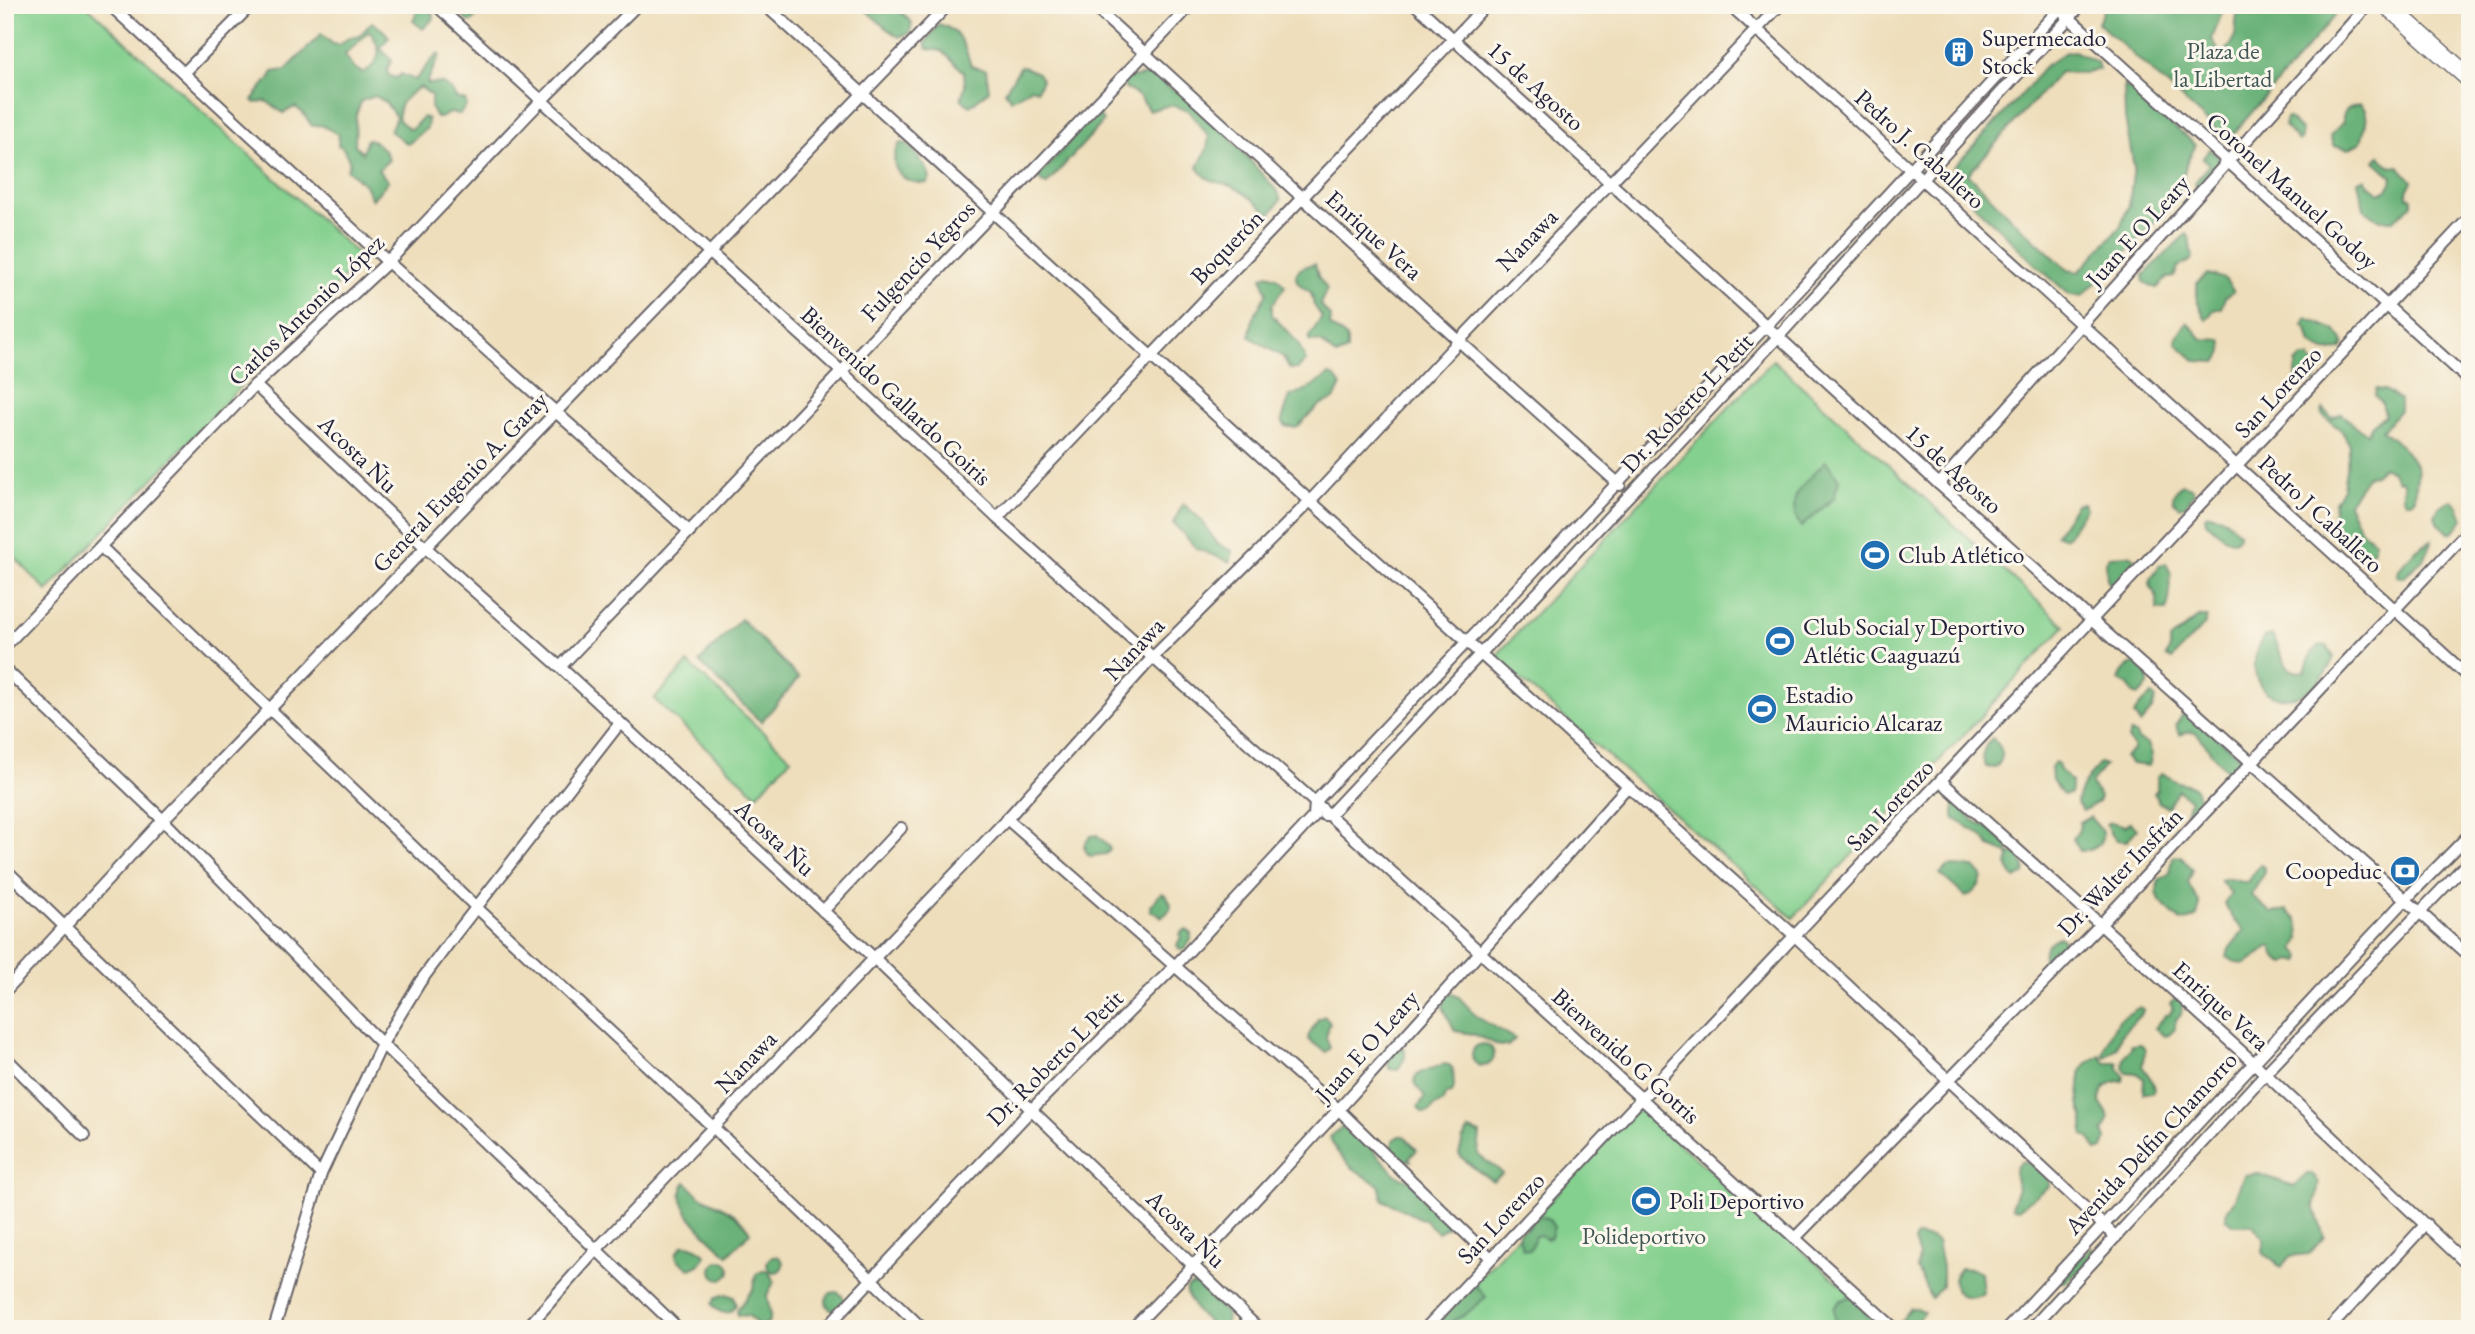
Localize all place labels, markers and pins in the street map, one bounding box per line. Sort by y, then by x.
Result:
place label: Supermecado Stock [1982,22,2107,81]
building icon: Supermecado Stock [1942,35,1976,69]
sports icon: Club Atlético [1858,538,1892,572]
place label: Club Atlético [1898,539,2025,570]
place label: Club Social y Deportivo Atlétic Caaguazú [1802,611,2025,670]
sports icon: Club Social y Deportivo Atlétic Caaguazú [1763,624,1797,658]
place label: Estadio Mauricio Alcaraz [1785,679,1942,738]
sports icon: Estadio Mauricio Alcaraz [1745,692,1779,726]
bank icon: Coopeduc [2388,854,2422,888]
place label: Coopeduc [2285,855,2382,886]
sports icon: Poli Deportivo [1629,1184,1663,1218]
place label: Poli Deportivo [1669,1185,1804,1216]

